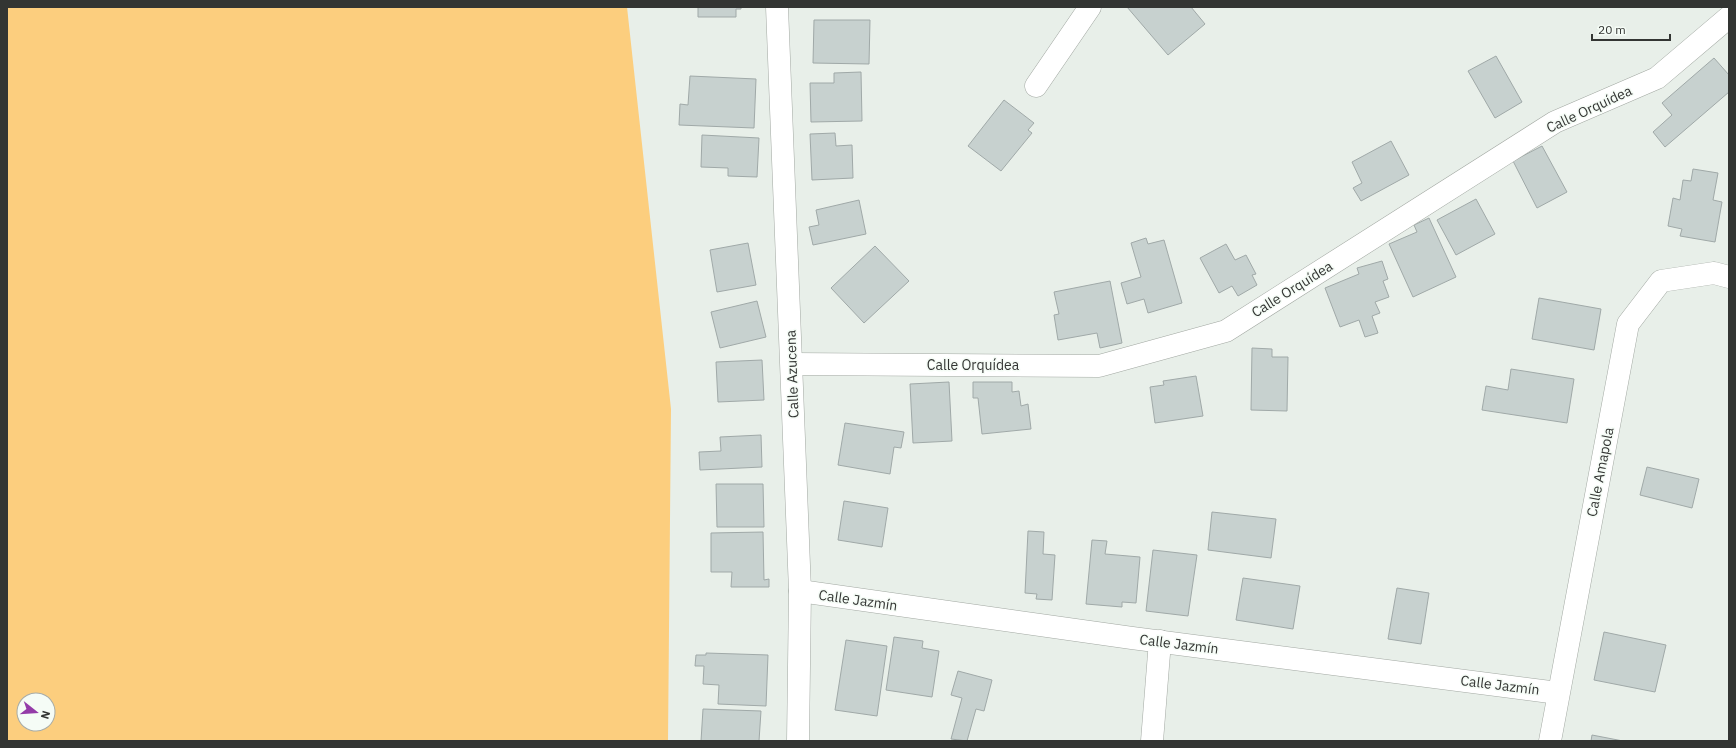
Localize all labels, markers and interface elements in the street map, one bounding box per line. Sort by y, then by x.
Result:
scale bar [1592,16,1670,42]
text: 20 m [1598,22,1626,37]
street label: Calle Orquídea [1543,81,1635,137]
street label: Calle Orquídea [1248,257,1336,321]
street label: Calle Azucena [781,329,803,418]
street label: Calle Orquídea [927,356,1020,374]
street label: Calle Amapola [1583,425,1618,518]
street label: Calle Jazmín [817,586,899,614]
street label: Calle Jazmín [1138,630,1220,658]
street label: Calle Jazmín [1459,671,1541,699]
north arrow [16,692,56,732]
text: N [38,709,53,721]

